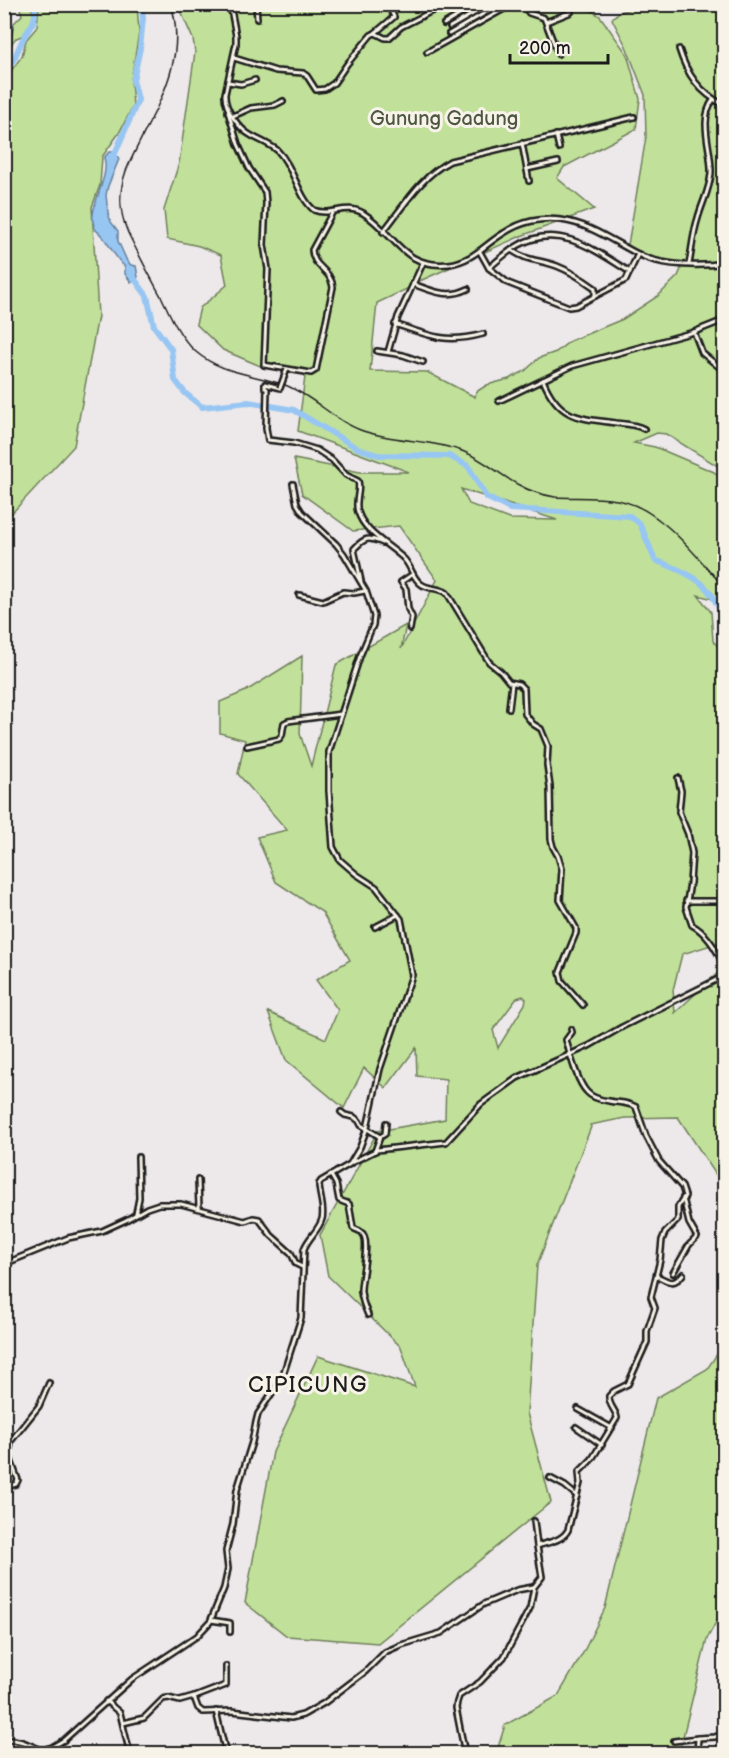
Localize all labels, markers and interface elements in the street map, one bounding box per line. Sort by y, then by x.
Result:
scale bar [510,27,608,65]
text: 200 m [519,38,571,59]
park label: Gunung Gadung [370,107,518,131]
district label: CIPICUNG [248,1372,368,1399]

